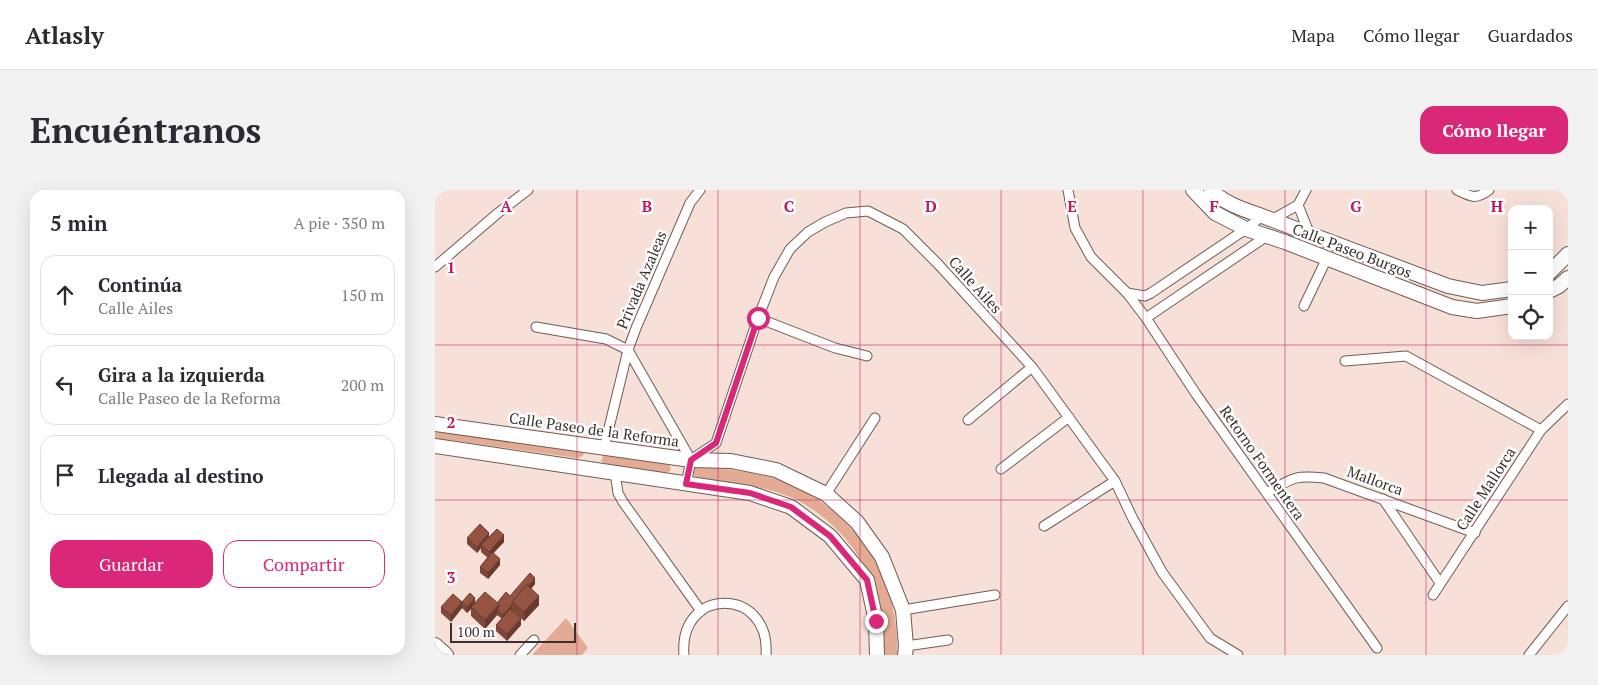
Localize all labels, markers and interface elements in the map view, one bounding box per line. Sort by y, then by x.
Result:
text: Atlasly [25,19,104,51]
text: Mapa [1291,23,1335,47]
text: Cómo llegar [1363,23,1459,47]
text: Guardados [1487,23,1573,47]
button: Cómo llegar [1420,106,1568,154]
text: Encuéntranos [30,107,261,153]
text: A [500,195,512,217]
text: B [642,195,652,217]
text: C [784,195,794,217]
text: D [925,195,937,217]
text: E [1067,195,1077,217]
text: F [1209,195,1219,217]
text: G [1350,195,1362,217]
text: H [1491,195,1503,217]
map controls [1508,205,1553,340]
button: + [1508,205,1553,250]
text: 5 min [50,209,107,237]
text: A pie · 350 m [294,212,385,234]
street label: Calle Paseo Burgos [1290,218,1415,282]
street label: Privada Azaleas [611,227,671,332]
button: − [1508,250,1553,295]
street label: Calle Ailes [945,251,1007,317]
text: 1 [446,256,456,278]
text: Continúa [98,272,182,297]
icon: ahead [51,281,79,309]
text: 150 m [341,284,384,306]
button: locate [1508,295,1553,340]
text: Calle Ailes [98,297,173,319]
route start [747,307,770,330]
text: Gira a la izquierda [98,362,265,387]
icon: left [51,371,79,399]
text: 200 m [341,374,384,396]
text: Calle Paseo de la Reforma [98,387,281,409]
street label: Retorno Formentera [1216,401,1310,524]
street label: Calle Paseo de la Reforma [508,407,681,451]
text: 2 [446,411,456,433]
street label: Calle Mallorca [1451,443,1520,534]
icon: arrive [51,461,79,489]
street label: Mallorca [1345,461,1407,500]
text: Llegada al destino [98,463,264,488]
button: Guardar [50,540,213,588]
button: Compartir [223,540,385,588]
text: 3 [446,566,456,588]
route end [865,610,888,633]
scale bar [450,620,576,643]
text: 100 m [457,622,495,641]

